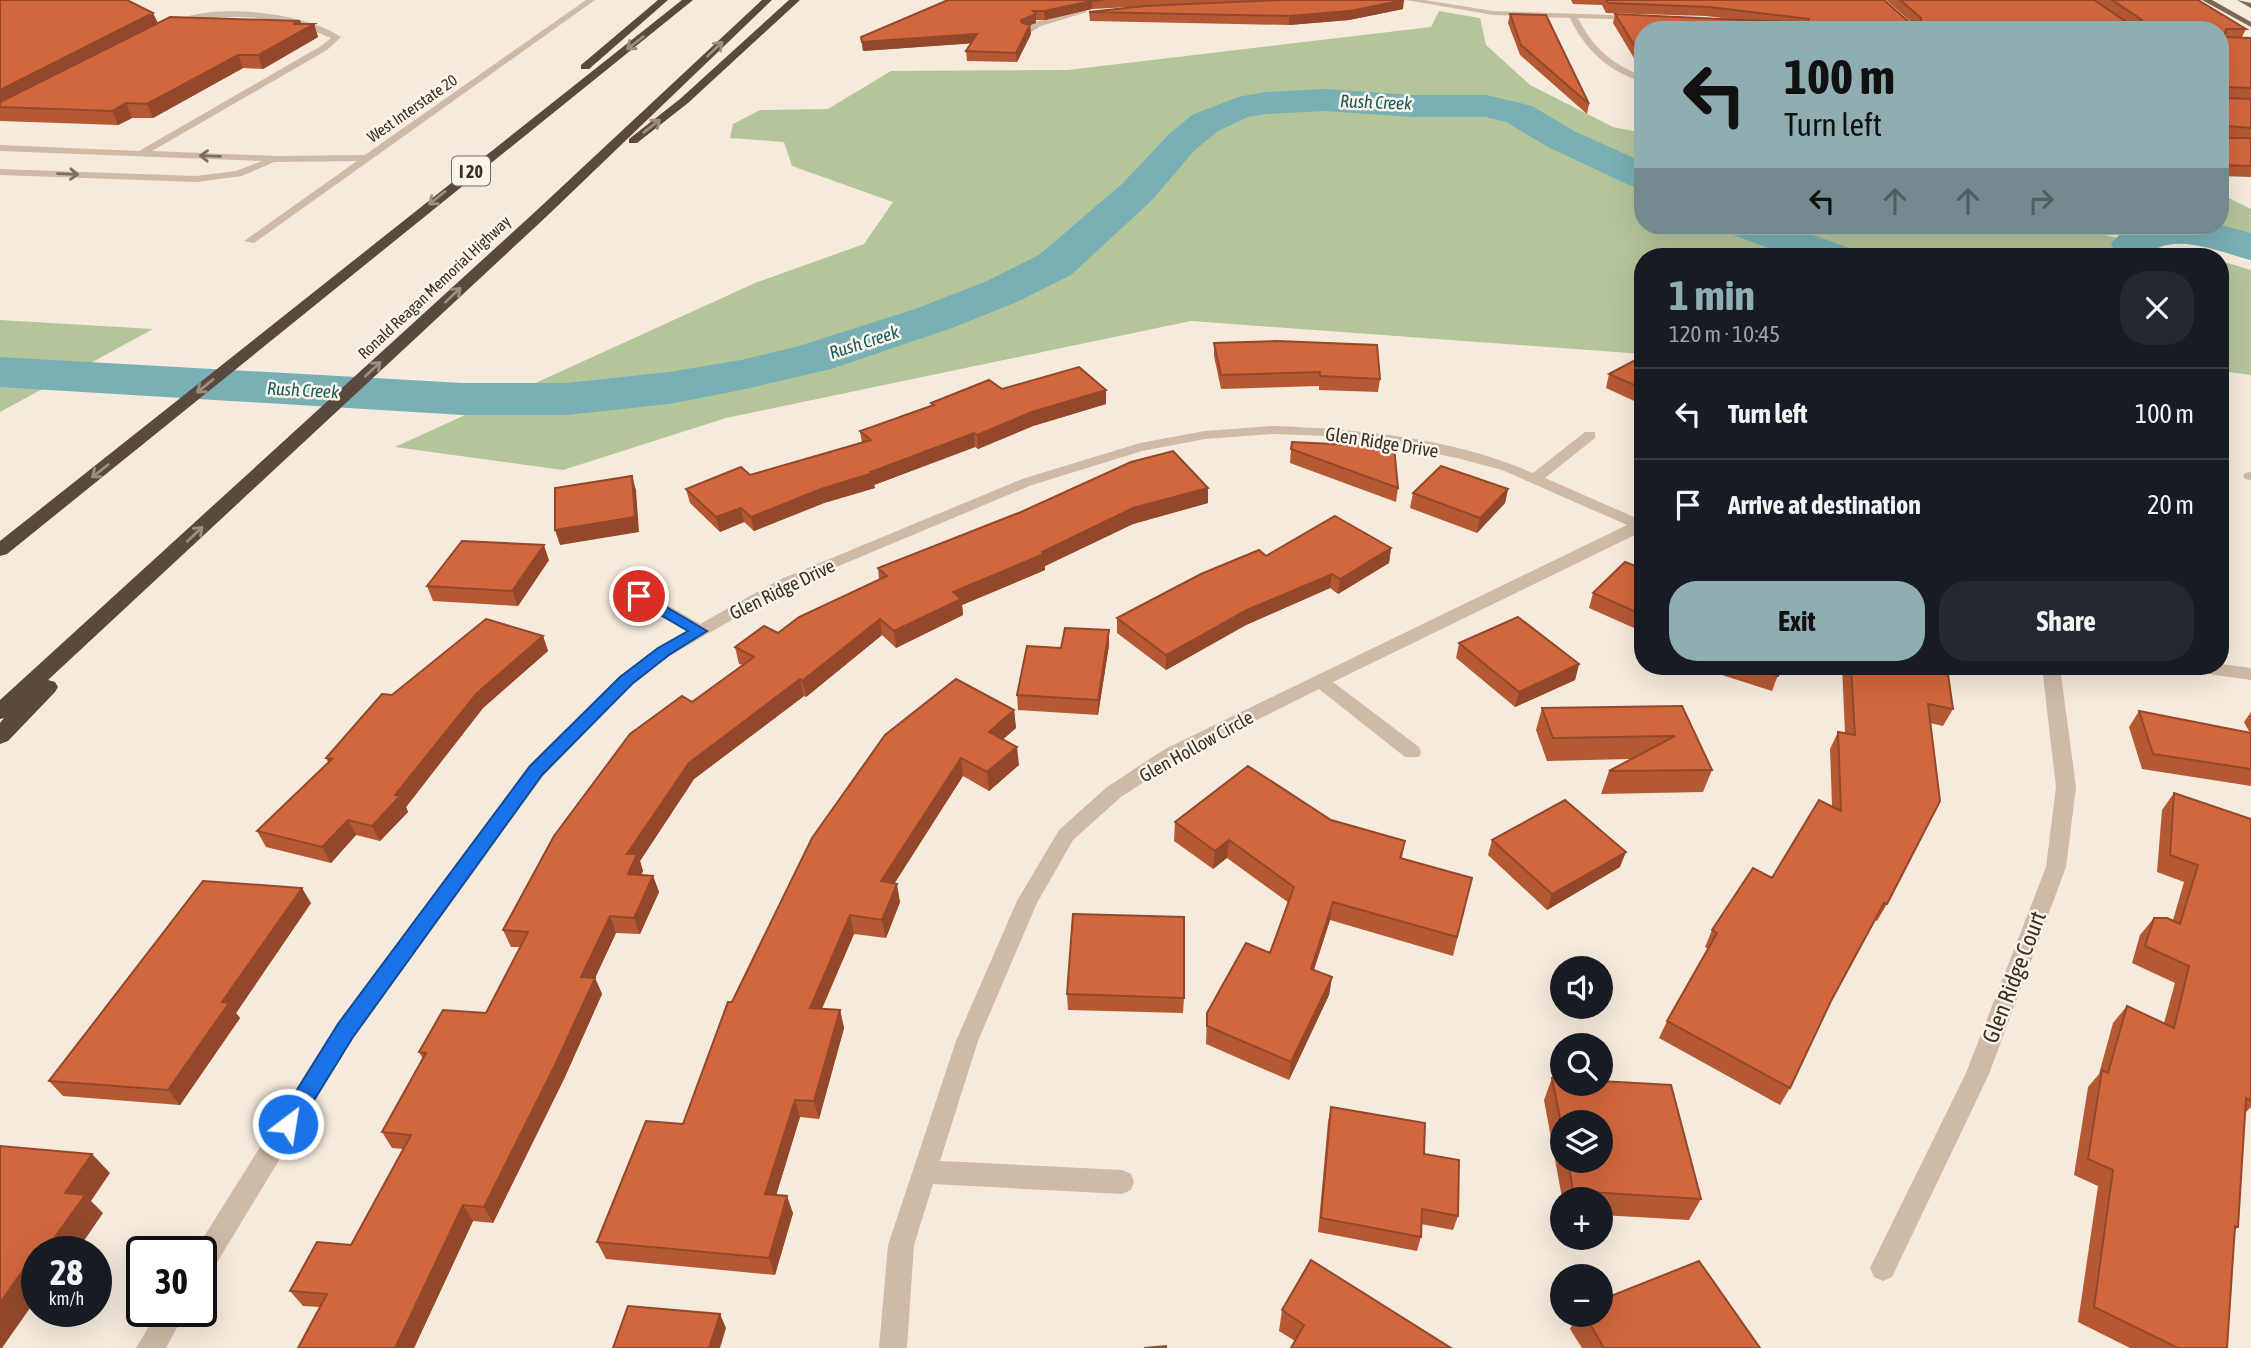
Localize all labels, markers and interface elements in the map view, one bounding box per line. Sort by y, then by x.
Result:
one-way arrow [626,35,645,50]
one-way arrow [706,40,723,57]
text: 100 m [1784,48,1895,104]
icon: left [1669,49,1760,140]
street label: West Interstate 20 [364,70,460,146]
water label: Rush Creek [1340,90,1413,114]
text: Turn left [1784,106,1882,143]
one-way arrow [643,118,661,134]
one-way arrow [199,150,222,163]
road number: I 20 [452,156,490,186]
one-way arrow [56,168,79,181]
icon: left [1803,182,1841,220]
icon: ahead [1876,182,1914,220]
icon: ahead [1949,182,1987,220]
icon: right [2022,182,2060,220]
one-way arrow [428,191,447,206]
street label: Ronald Reagan Memorial Highway [354,211,515,363]
text: 1 min [1669,271,1755,319]
button: close [2120,271,2194,345]
one-way arrow [444,287,461,304]
water label: Rush Creek [827,321,903,363]
text: 120 m · 10:45 [1669,321,1780,347]
one-way arrow [364,361,382,377]
water label: Rush Creek [266,378,341,402]
one-way arrow [196,379,214,394]
icon: left [1669,395,1707,433]
text: Turn left [1728,399,1808,429]
text: 100 m [2135,399,2194,429]
street label: Glen Ridge Drive [1324,422,1440,462]
one-way arrow [91,463,109,479]
icon: arrive [1669,486,1707,524]
text: Arrive at destination [1728,490,1921,520]
text: 20 m [2147,490,2194,520]
one-way arrow [186,525,203,542]
street label: Glen Ridge Drive [726,554,838,624]
pin [609,566,669,626]
icon: arrive [620,577,658,615]
button: Exit [1669,581,1925,661]
button: Share [1939,581,2194,661]
street label: Glen Hollow Circle [1135,706,1257,786]
street label: Glen Ridge Court [1977,907,2051,1047]
map controls [1550,956,1613,1327]
button: sound [1550,956,1613,1019]
button: search [1550,1033,1613,1096]
position arrow [251,1087,325,1161]
button: layers [1550,1110,1613,1173]
button: + [1550,1187,1613,1250]
speed limit sign: 30 [126,1236,217,1327]
text: 28 [50,1252,83,1292]
button: − [1550,1264,1613,1327]
text: km/h [49,1288,84,1309]

